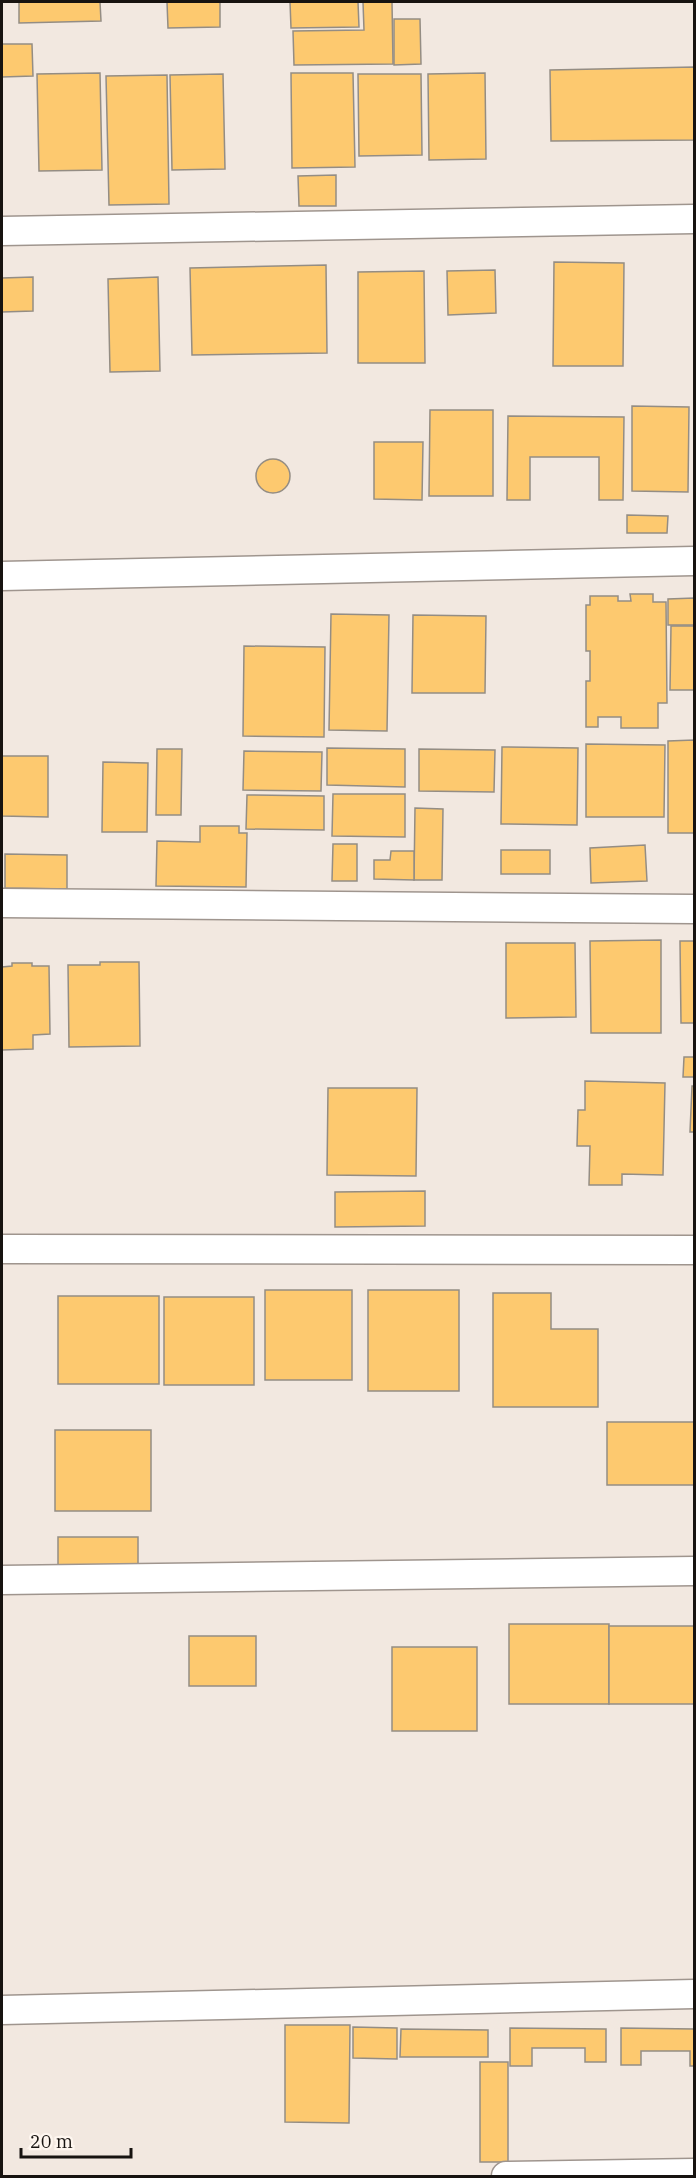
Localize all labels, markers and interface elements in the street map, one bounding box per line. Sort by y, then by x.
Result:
scale bar [21,2121,130,2159]
text: 20 m [30,2130,73,2153]

